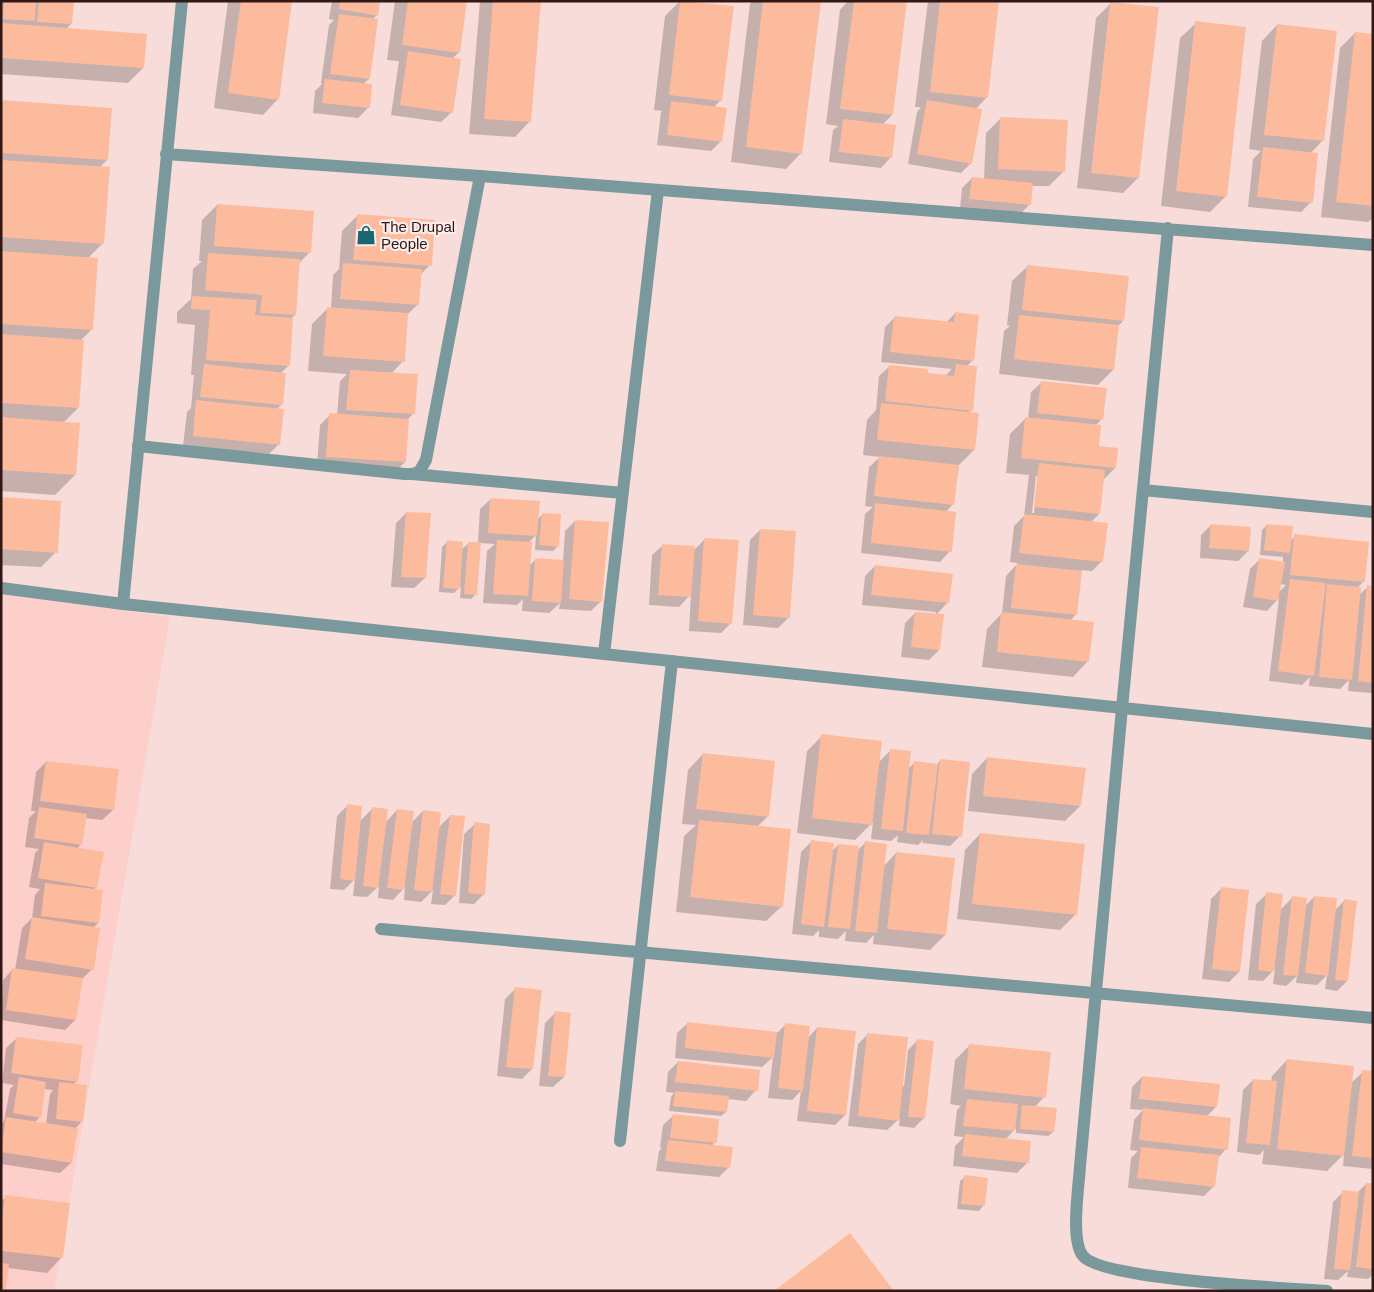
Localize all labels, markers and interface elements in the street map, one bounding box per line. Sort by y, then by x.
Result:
place label: The Drupal People [381,218,455,252]
shop icon: The Drupal People [355,224,377,246]

